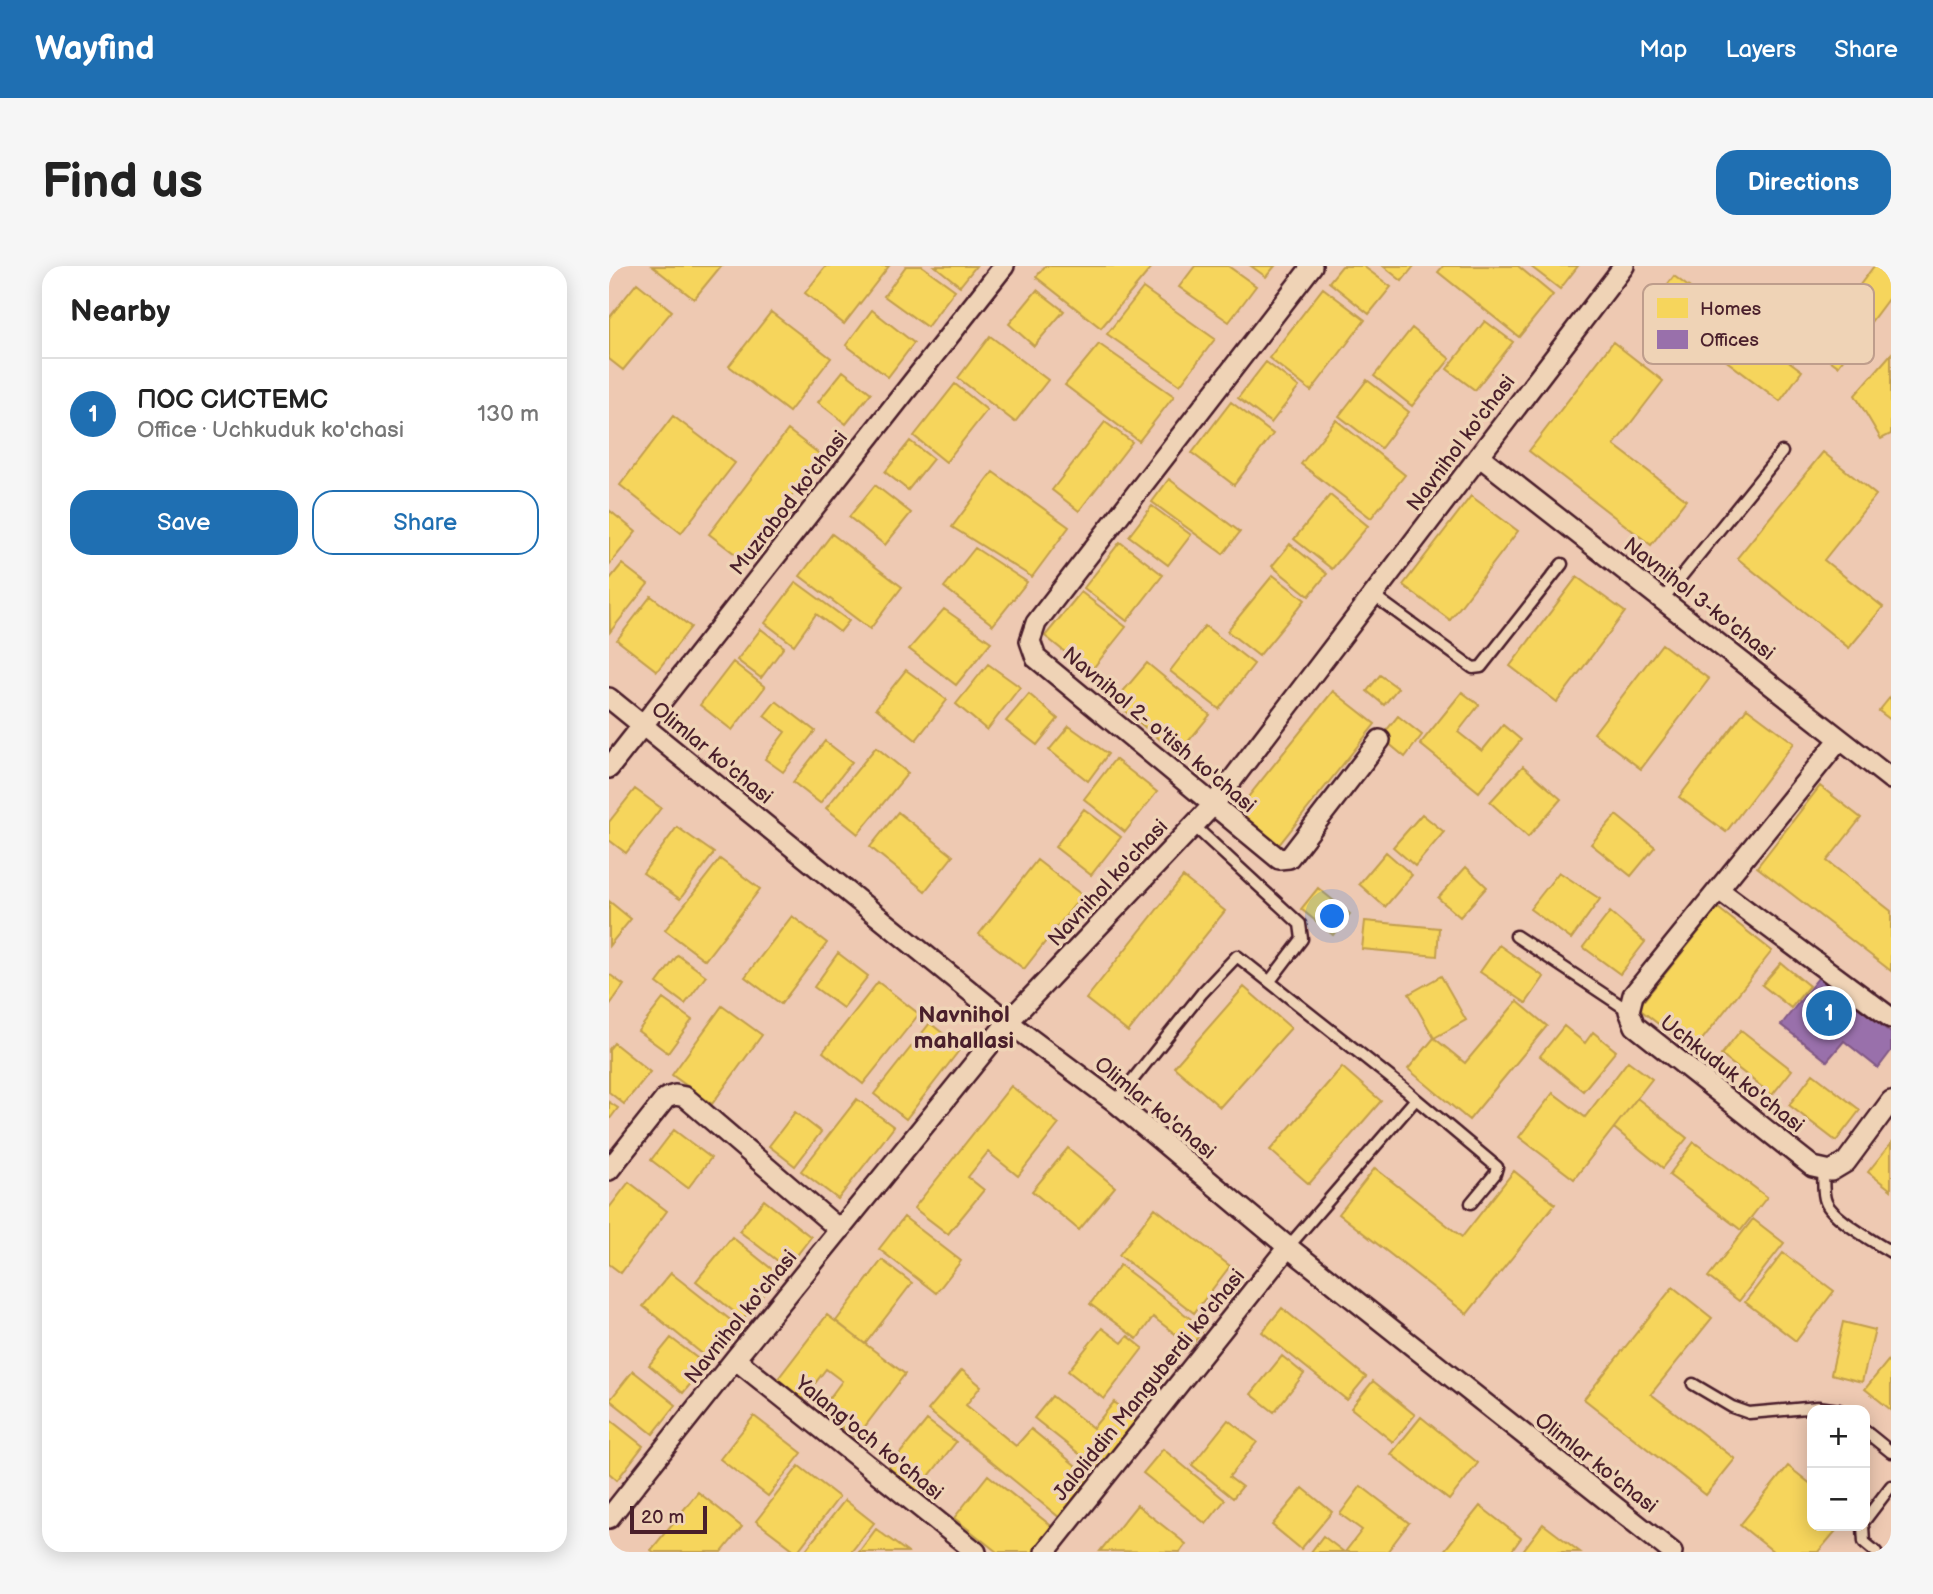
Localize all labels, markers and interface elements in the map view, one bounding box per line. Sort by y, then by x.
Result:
text: Wayfind [35,29,154,69]
text: Map [1639,35,1687,64]
text: Layers [1725,35,1796,64]
text: Share [1834,35,1898,64]
button: Directions [1716,150,1891,215]
text: Find us [42,153,203,212]
legend [1643,284,1874,364]
text: Nearby [70,294,170,330]
text: Homes [1700,298,1761,321]
text: Offices [1700,329,1759,352]
street label: Navnihol ko'chasi [1402,370,1520,516]
text: ПОС СИСТЕМС [137,385,328,416]
text: 1 [88,400,98,428]
text: 130 m [477,400,539,428]
text: Office · Uchkuduk ko'chasi [137,416,404,444]
street label: Muzrabod ko'chasi [725,426,853,580]
button: Save [70,490,298,555]
button: Share [312,490,539,555]
street label: Navnihol 3-ko'chasi [1618,532,1780,666]
street label: Navnihol 2- o'tish ko'chasi [1057,642,1261,818]
street label: Olimlar ko'chasi [646,697,778,809]
street label: Navnihol ko'chasi [1043,814,1173,952]
your location [1315,899,1349,933]
pin: 1 [1806,987,1852,1039]
district label: Navnihol mahallasi [914,1001,1014,1055]
street label: Uchkuduk ko'chasi [1655,1010,1809,1138]
street label: Olimlar ko'chasi [1089,1052,1221,1164]
street label: Navnihol ko'chasi [680,1245,802,1389]
street label: Jaloliddin Manguberdi ko'chasi [1048,1264,1250,1506]
street label: Yalang'och ko'chasi [789,1370,948,1505]
map controls [1807,1405,1870,1531]
button: + [1807,1405,1870,1468]
street label: Olimlar ko'chasi [1530,1407,1662,1519]
button: − [1807,1468,1870,1531]
scale bar [630,1503,707,1535]
text: 20 m [641,1506,684,1529]

